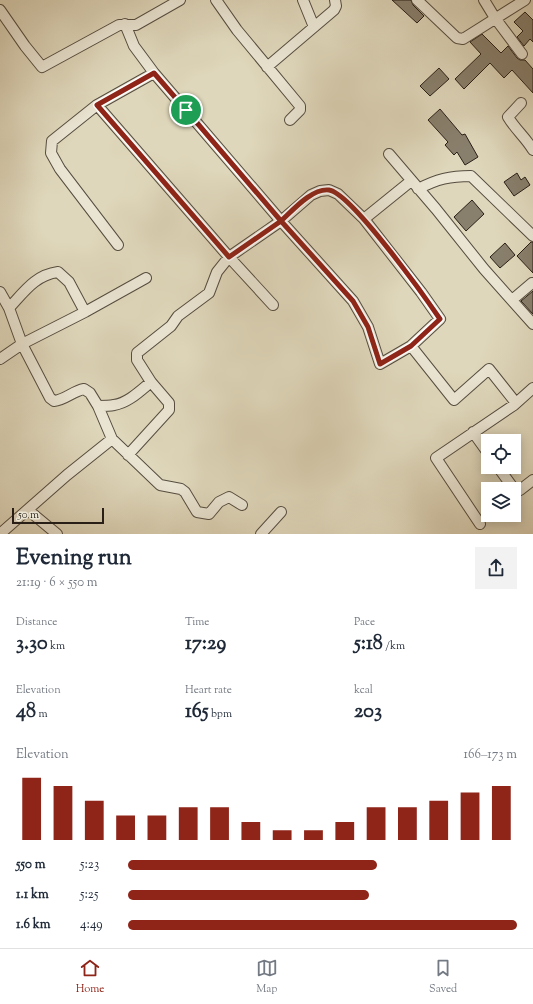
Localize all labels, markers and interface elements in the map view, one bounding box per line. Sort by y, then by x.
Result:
pin [169,93,203,127]
icon: arrive [175,99,197,121]
map controls [481,434,521,522]
button: locate [481,434,521,474]
button: layers [481,482,521,522]
scale bar [12,506,104,525]
text: 50 m [18,507,39,523]
text: Evening run [16,543,132,575]
button: share [475,547,517,589]
text: 21:19 · 6 × 550 m [16,574,98,592]
text: Distance [16,614,57,630]
text: Time [185,614,209,630]
text: Pace [354,614,375,630]
text: 3.30 [16,630,48,659]
text: 17:29 [185,630,226,659]
text: 5:18 [354,630,383,659]
text: km [48,638,65,654]
text: /km [383,638,405,654]
text: Elevation [16,682,61,698]
text: Heart rate [185,682,232,698]
text: kcal [354,682,373,698]
text: 48 [16,698,36,727]
text: 165 [185,698,209,727]
text: 203 [354,698,382,727]
text: m [36,706,48,722]
text: bpm [209,706,232,722]
text: Elevation [16,746,69,764]
text: 166–173 m [464,746,517,764]
text: 550 m [16,856,45,874]
text: 5:23 [80,856,99,874]
text: 1.1 km [16,886,49,904]
text: 5:25 [80,886,98,904]
text: 1.6 km [16,916,51,934]
text: 4:49 [80,916,103,934]
tab: Home [76,957,104,997]
tab: Map [256,957,278,997]
tab: Saved [429,957,457,997]

